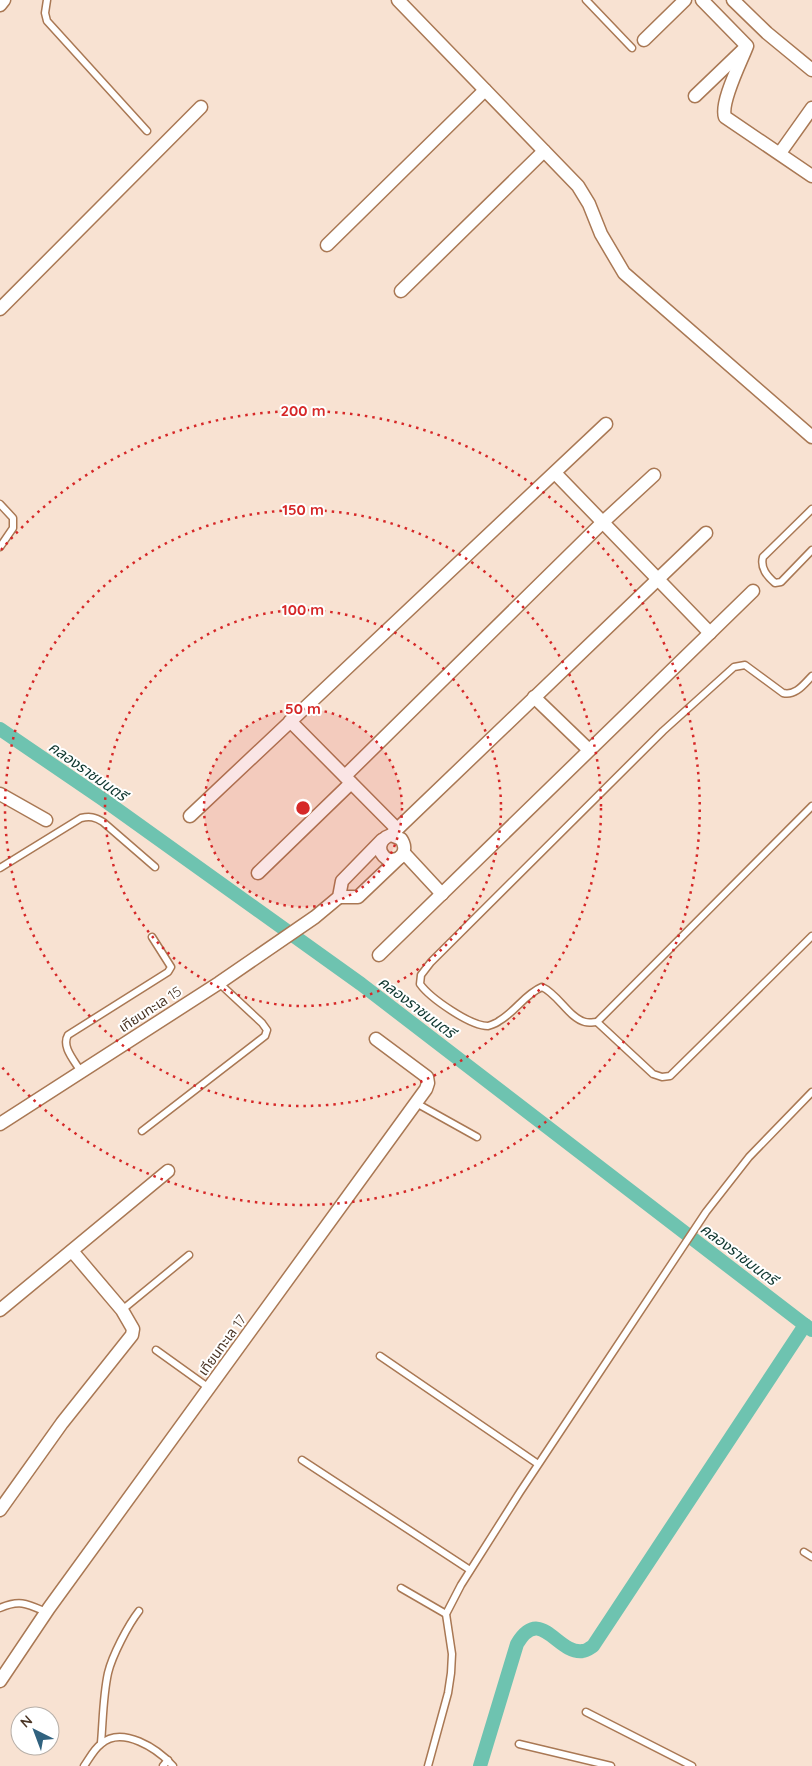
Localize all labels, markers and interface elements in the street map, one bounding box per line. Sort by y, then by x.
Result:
text: 200 m [281,401,326,420]
text: 150 m [282,500,324,519]
text: 100 m [282,600,324,619]
text: 50 m [285,699,321,718]
water label: คลองราชมนตรี [45,737,133,807]
centre of rings [294,799,312,817]
water label: คลองราชมนตรี [375,972,461,1044]
street label: เทียนทะเล 15 [115,982,185,1036]
water label: คลองราชมนตรี [697,1219,783,1291]
street label: เทียนทะเล 17 [194,1311,250,1379]
north arrow [10,1706,60,1756]
text: N [16,1711,36,1731]

